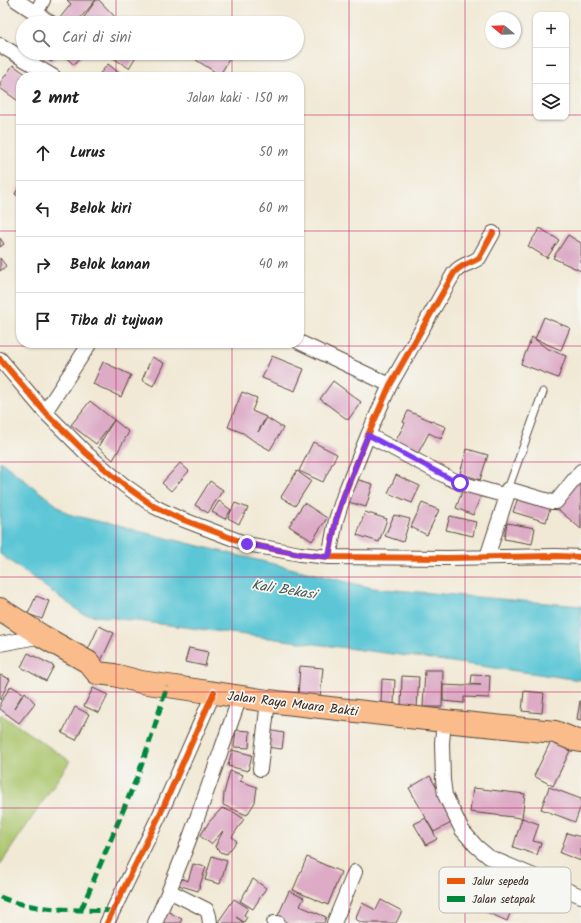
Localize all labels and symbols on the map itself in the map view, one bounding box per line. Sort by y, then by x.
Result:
north arrow [485,12,521,48]
route start [451,474,469,492]
route end [238,535,256,553]
water label: Kali Bekasi [250,574,320,606]
street label: Jalan Raya Muara Bakti [226,686,360,723]
legend [439,867,571,913]
text: Jalur sepeda [472,873,529,891]
text: Jalan setapak [472,891,536,909]

